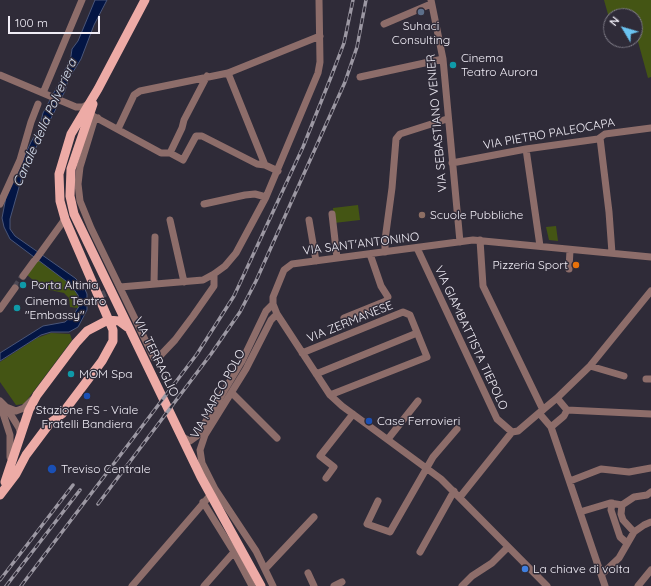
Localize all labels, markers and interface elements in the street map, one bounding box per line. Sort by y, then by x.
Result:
marker: Suhaci Consulting [416,7,426,17]
scale bar [10,8,102,34]
north arrow [603,8,643,48]
text: N [606,14,622,29]
text: 100 m [15,15,48,30]
place label: Suhaci Consulting [392,19,450,47]
place label: Cinema Teatro Aurora [461,51,538,79]
street label: VIA SEBASTIANO VENIER [424,53,450,193]
water label: Canale della Polveriera [10,57,80,189]
marker: Cinema Teatro Aurora [448,60,458,70]
street label: VIA PIETRO PALEOCAPA [482,115,616,153]
place label: Scuole Pubbliche [430,208,523,222]
marker: Scuole Pubbliche [417,210,427,220]
street label: VIA SANT'ANTONINO [302,230,420,258]
place label: Pizzeria Sport [492,258,568,272]
marker: Pizzeria Sport [571,260,581,270]
street label: VIA GIAMBATTISTA TIEPOLO [431,264,511,412]
place label: Porta Altinia [31,278,98,292]
marker: Porta Altinia [18,280,28,290]
place label: Cinema Teatro "Embassy" [25,294,106,322]
street label: VIA ZERMANESE [305,298,395,346]
marker: Cinema Teatro "Embassy" [12,303,22,313]
street label: VIA TERRAGLIO [131,315,181,399]
street label: VIA MARCO POLO [188,347,248,441]
place label: MOM Spa [79,367,133,381]
marker: MOM Spa [66,369,76,379]
marker: Stazione FS - Viale Fratelli Bandiera [82,391,92,401]
place label: Stazione FS - Viale Fratelli Bandiera [36,403,138,431]
place label: Case Ferrovieri [377,414,460,428]
marker: Case Ferrovieri [364,416,374,426]
place label: Treviso Centrale [61,462,150,476]
marker: Treviso Centrale [46,463,58,475]
place label: La chiave di volta [533,562,630,576]
marker: La chiave di volta [520,564,530,574]

